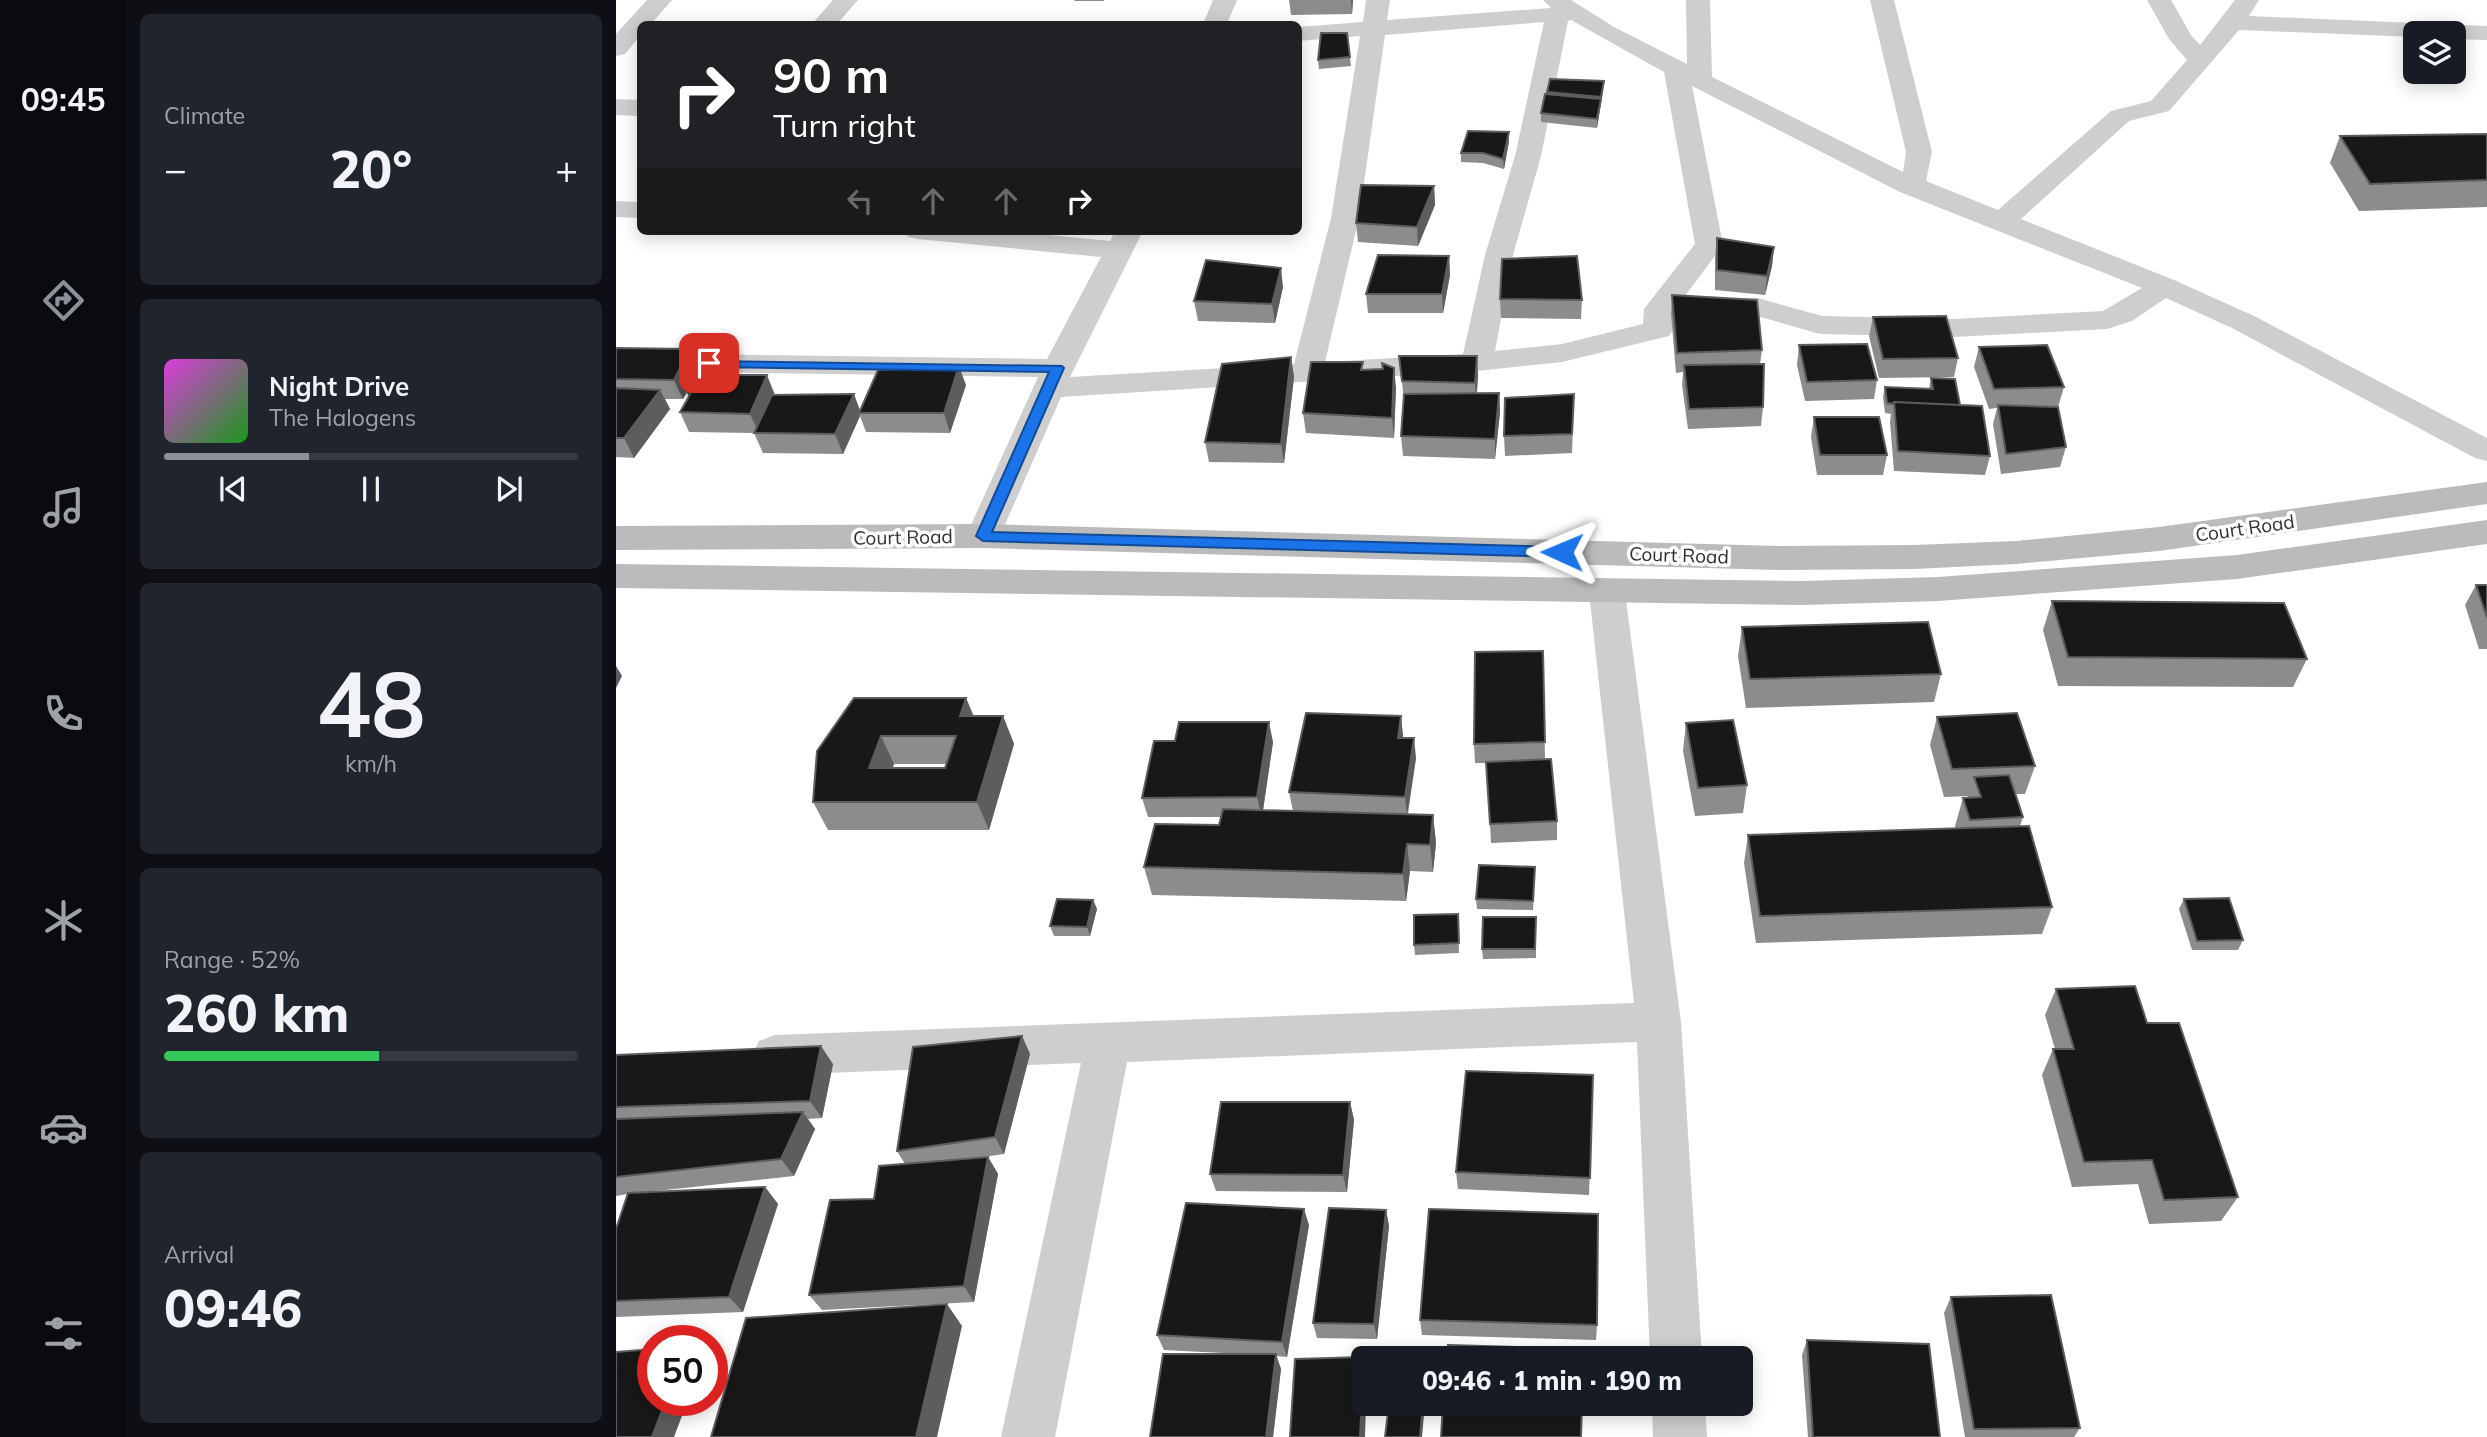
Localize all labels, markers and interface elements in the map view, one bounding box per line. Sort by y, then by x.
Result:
map controls [2403,21,2466,84]
button: layers [2403,21,2466,84]
text: 90 m [773,44,889,105]
icon: right [658,49,749,140]
text: 09:45 [21,79,105,119]
text: Climate [164,101,245,130]
text: Turn right [773,105,916,145]
text: 20° [330,136,412,201]
text: − [164,145,187,193]
text: + [555,145,578,193]
icon: left [841,182,879,220]
icon: ahead [914,182,952,220]
icon: ahead [987,182,1025,220]
icon: right [1060,182,1098,220]
icon: directions [39,276,88,325]
pin [679,333,739,393]
icon: arrive [690,344,728,382]
text: Night Drive [269,370,409,403]
text: The Halogens [269,403,416,432]
icon: previous [214,470,252,508]
icon: pause [352,470,390,508]
icon: next [490,470,528,508]
icon: music [39,483,88,532]
street label: Court Road [2194,509,2296,547]
position arrow [1525,515,1599,589]
street label: Court Road [853,524,953,550]
street label: Court Road [1629,541,1729,569]
text: 48 [316,646,426,760]
icon: phone [39,689,88,738]
text: km/h [345,749,397,778]
icon: climate [39,896,88,945]
text: Range · 52% [164,945,300,974]
text: 260 km [164,980,349,1045]
icon: car [39,1103,88,1152]
text: Arrival [164,1240,234,1269]
text: 09:46 [164,1275,302,1340]
icon: filters [39,1309,88,1358]
speed limit sign: 50 [637,1325,728,1416]
text: 09:46 · 1 min · 190 m [1422,1364,1682,1397]

